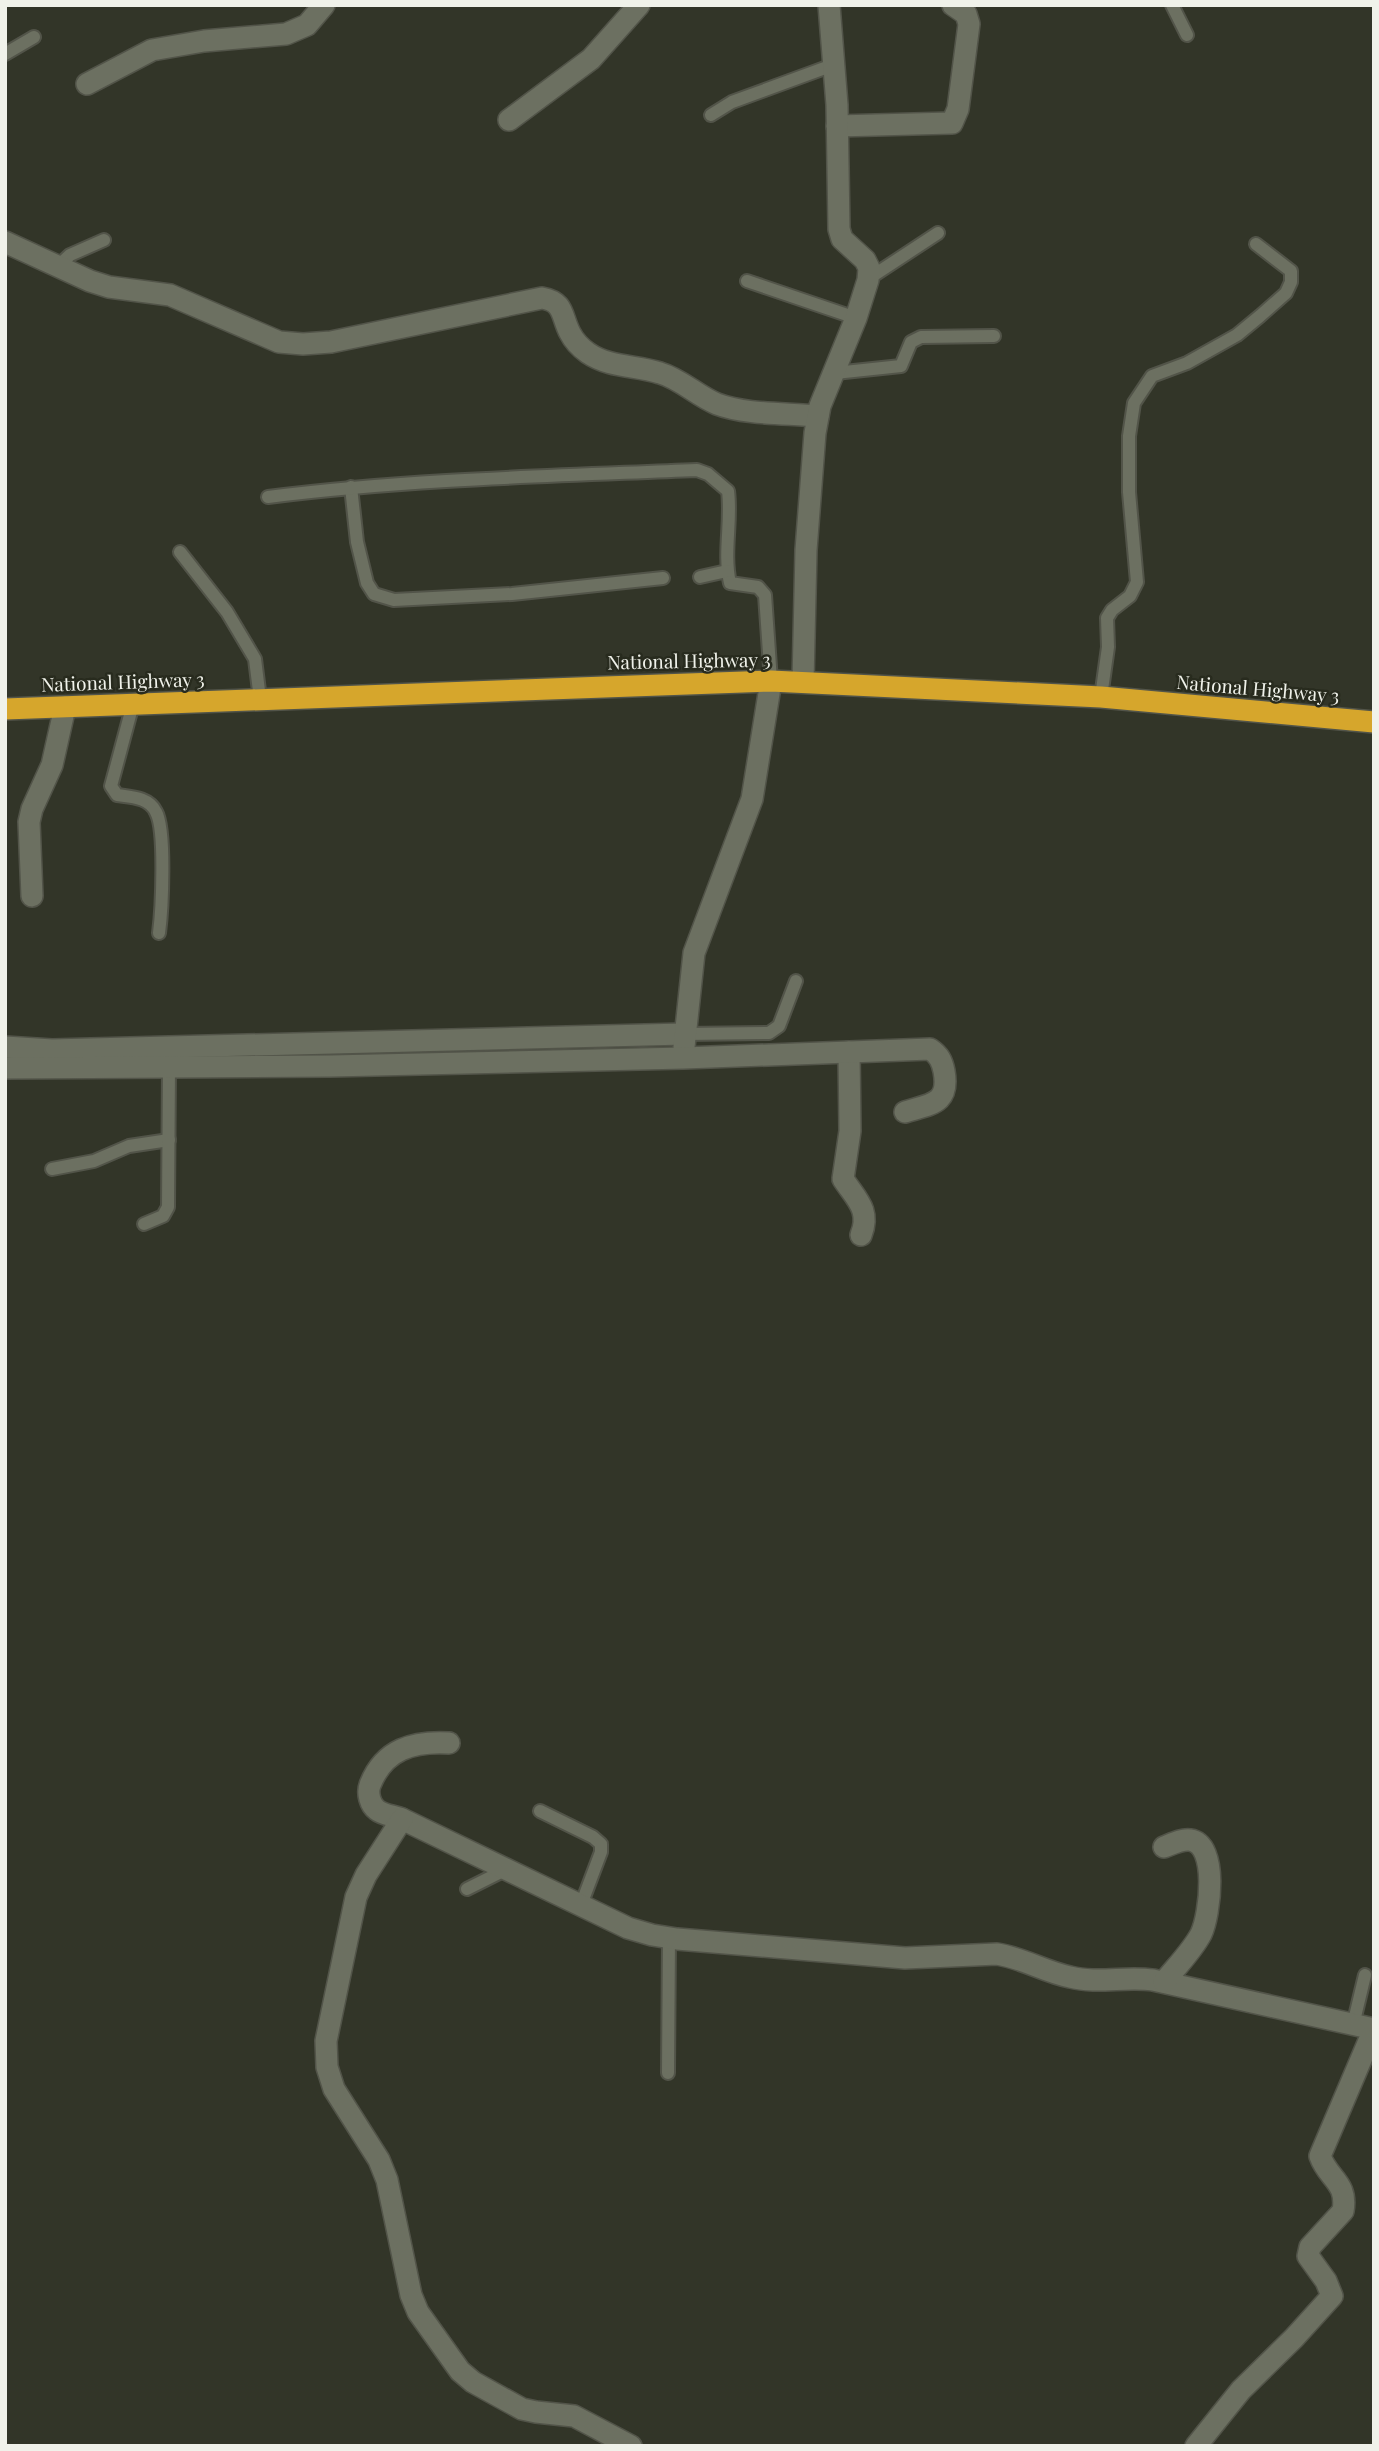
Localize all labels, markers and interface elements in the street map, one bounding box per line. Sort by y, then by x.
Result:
street label: National Highway 3 [607,646,771,674]
street label: National Highway 3 [41,665,205,697]
street label: National Highway 3 [1176,668,1341,708]

